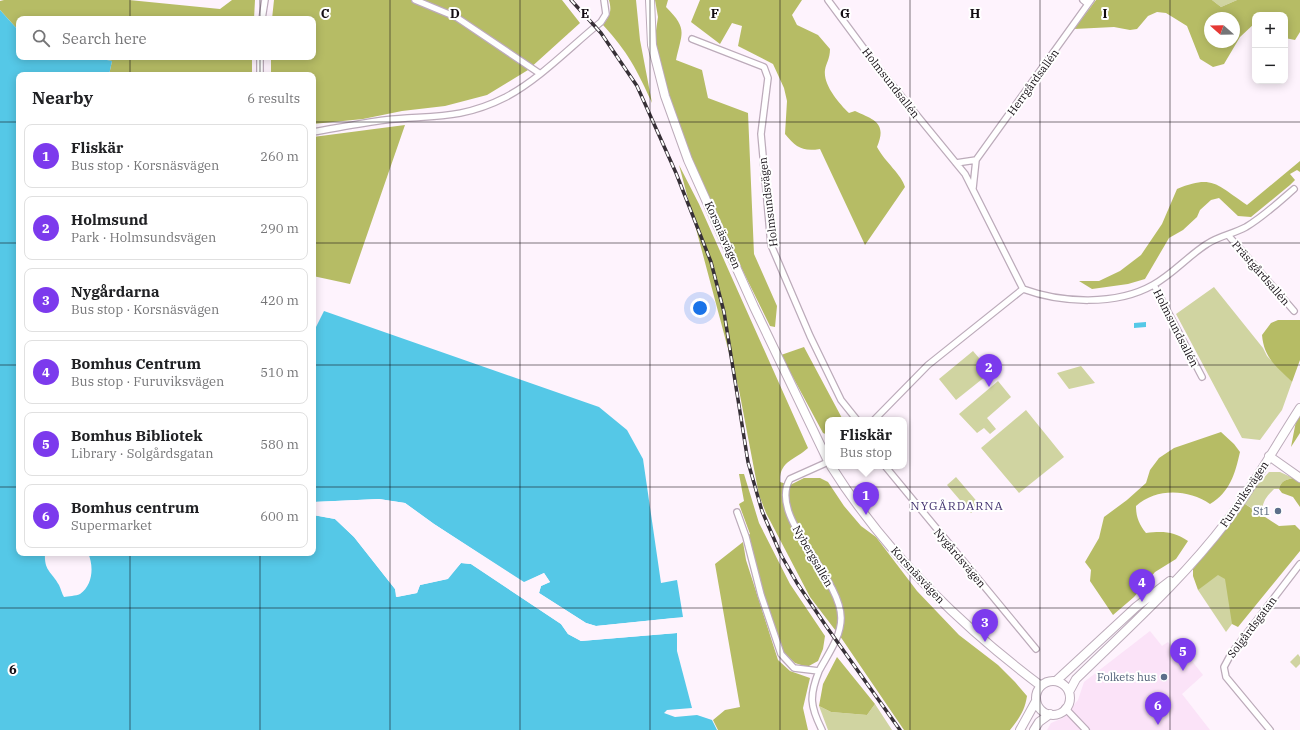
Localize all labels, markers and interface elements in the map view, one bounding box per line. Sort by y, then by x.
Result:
text: C [321,5,330,22]
text: D [450,5,460,22]
text: E [581,5,589,22]
text: F [711,5,719,22]
text: G [840,5,850,22]
text: H [970,5,981,22]
text: I [1103,5,1108,22]
north arrow [1204,12,1240,48]
map controls [1252,12,1288,84]
button: + [1252,12,1288,48]
search box [16,16,316,60]
icon: search [30,27,52,49]
text: Search here [62,29,147,48]
street label: Holmsundsallén [859,45,923,121]
street label: Herrgårdsallén [1004,46,1062,118]
button: − [1252,48,1288,84]
text: Nearby [32,87,93,109]
text: 6 results [247,90,300,107]
text: Fliskär [71,138,123,157]
text: 1 [42,148,50,165]
text: 260 m [260,148,299,165]
street label: Holmsundsvägen [756,156,780,248]
text: Bus stop · Korsnäsvägen [71,157,219,174]
street label: Korsnäsvägen [702,199,744,271]
text: Holmsund [71,210,148,229]
text: 2 [42,220,50,237]
text: 290 m [260,220,299,237]
text: Park · Holmsundsvägen [71,229,216,246]
street label: Prästgårdsallén [1229,238,1293,308]
text: Nygårdarna [71,282,160,301]
street label: Holmsundsallén [1150,287,1202,369]
text: 3 [42,292,50,309]
text: 420 m [260,292,299,309]
your location [690,298,710,318]
text: Bus stop · Korsnäsvägen [71,301,219,318]
text: Bomhus Centrum [71,354,201,373]
pin: 2 [976,354,1002,387]
text: 4 [42,364,50,381]
text: 510 m [260,364,299,381]
text: Bus stop · Furuviksvägen [71,373,224,390]
popup [825,417,907,469]
text: Fliskär [840,425,892,444]
text: Bomhus Bibliotek [71,426,202,445]
text: 5 [42,436,50,453]
text: 580 m [260,436,299,453]
text: Bus stop [840,444,892,461]
text: Library · Solgårdsgatan [71,445,214,462]
street label: Furuviksvägen [1217,458,1271,530]
pin: 1 [853,482,879,515]
text: Bomhus centrum [71,498,199,517]
district label: NYGÅRDARNA [910,498,1004,513]
place label: St1 [1253,504,1270,518]
marker: St1 [1273,506,1283,516]
text: 6 [42,508,50,525]
text: 600 m [260,508,299,525]
text: Supermarket [71,517,152,534]
street label: Nybergsallén [790,523,836,589]
street label: Nygårdsvägen [931,525,989,591]
street label: Korsnäsvägen [888,544,948,606]
pin: 4 [1129,569,1155,602]
street label: Solgårdsgatan [1224,593,1280,661]
pin: 3 [972,609,998,642]
pin: 5 [1170,638,1196,671]
text: 6 [9,661,17,678]
place label: Folkets hus [1097,670,1156,684]
marker: Folkets hus [1159,672,1169,682]
pin: 6 [1145,692,1171,725]

